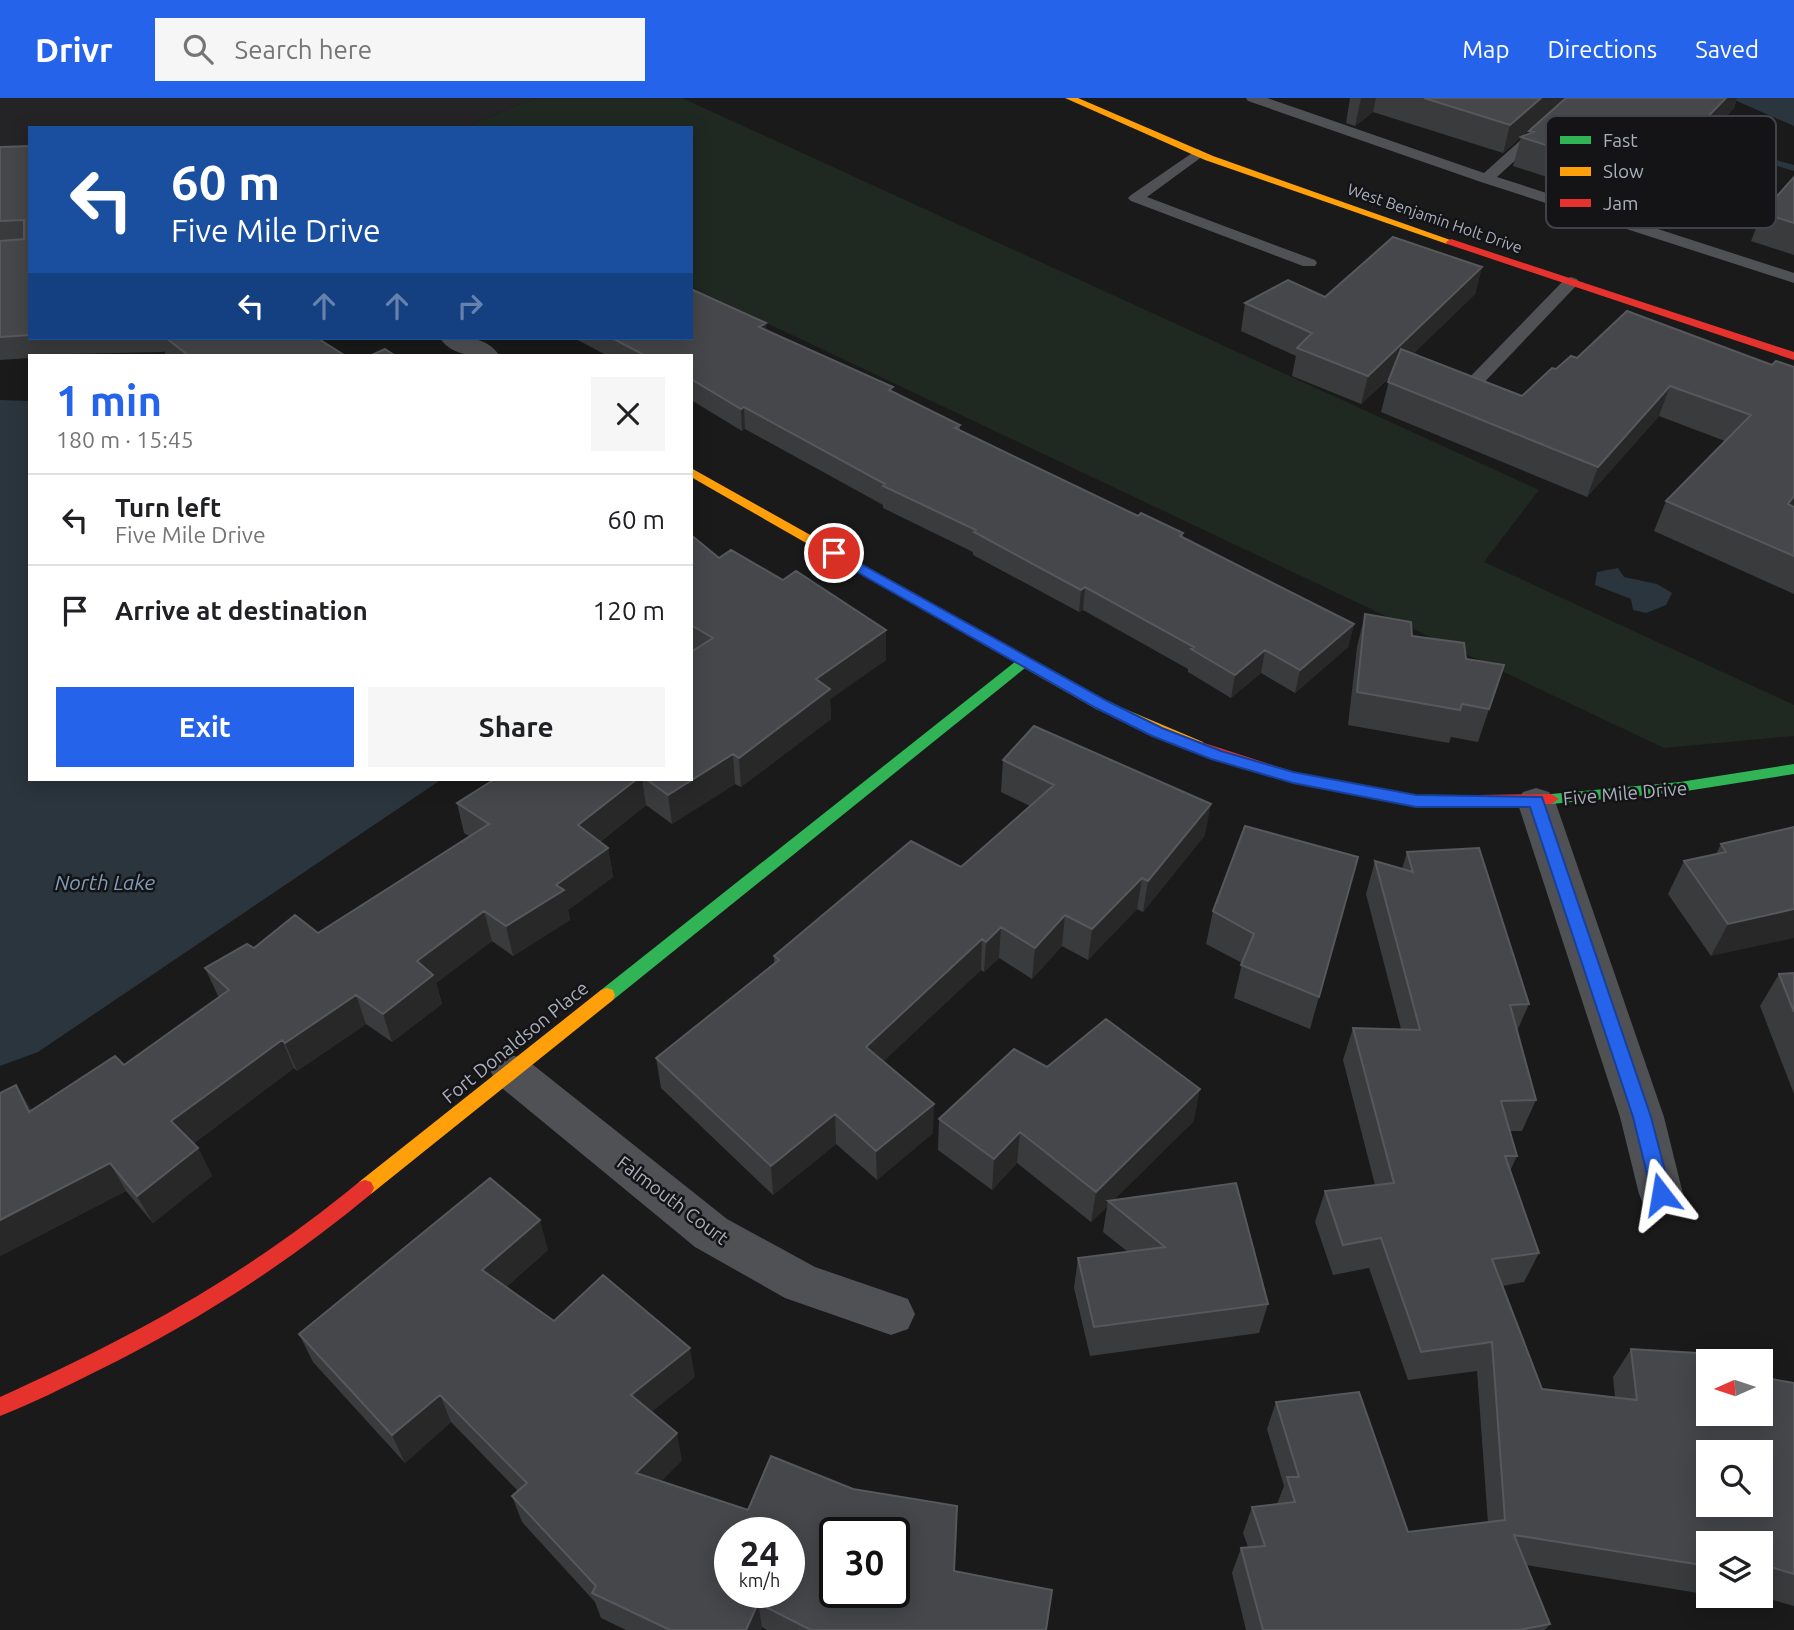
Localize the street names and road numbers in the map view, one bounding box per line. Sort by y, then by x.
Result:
street label: West Benjamin Holt Drive [1345,180,1525,256]
street label: Five Mile Drive [1562,777,1688,809]
street label: Fort Donaldson Place [438,976,592,1108]
street label: Falmouth Court [613,1151,733,1249]

